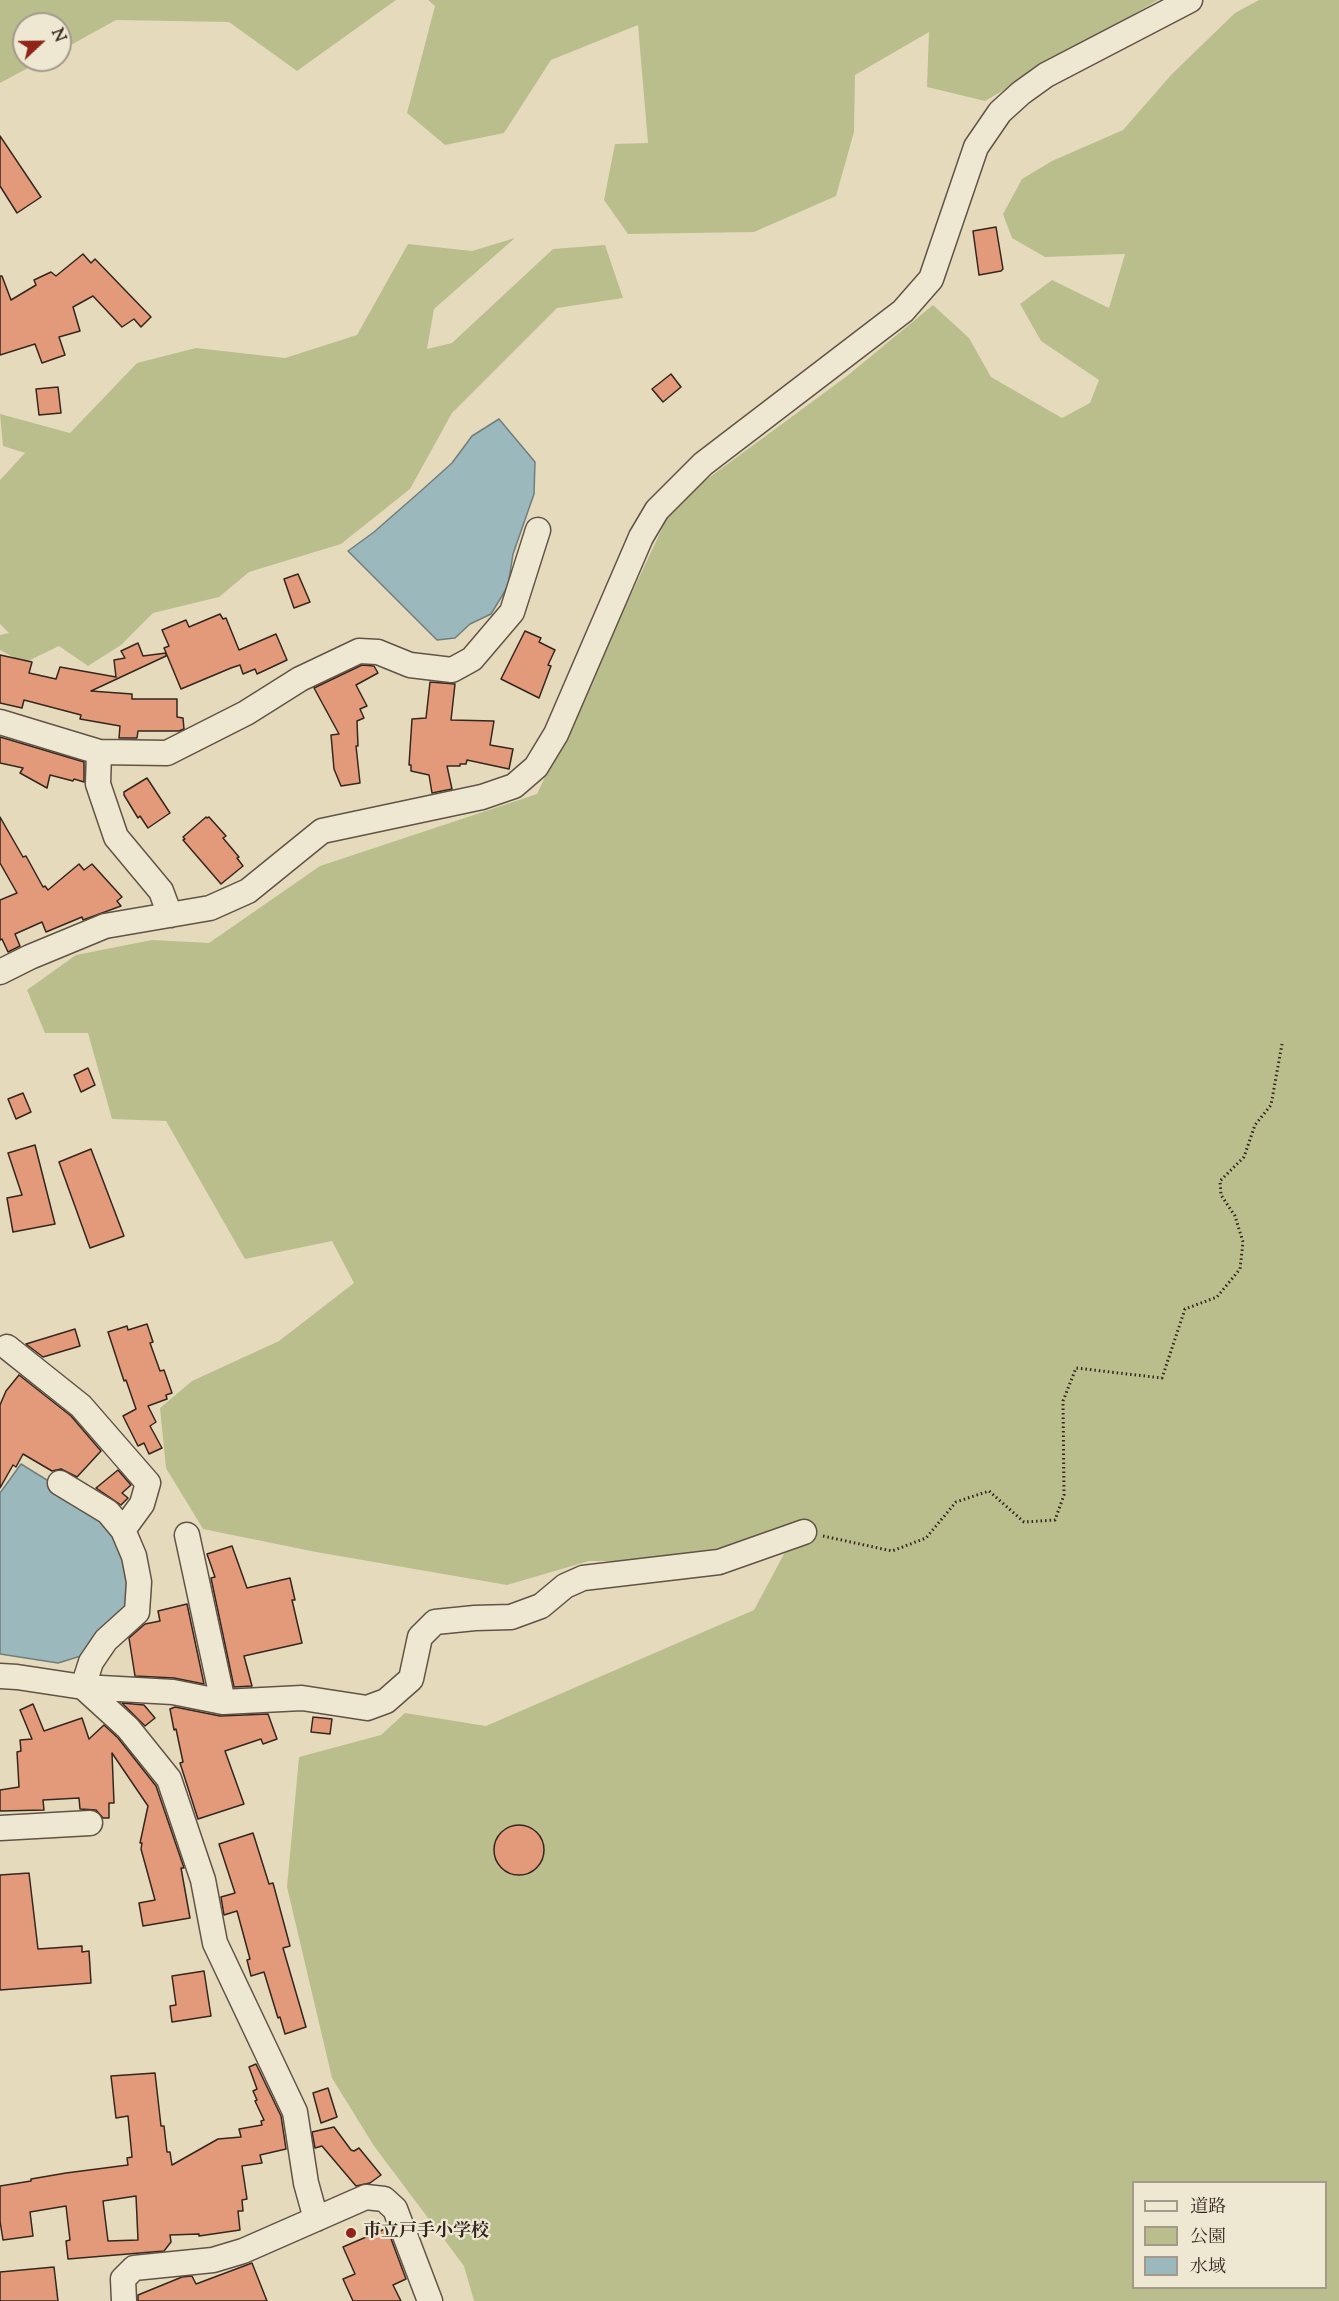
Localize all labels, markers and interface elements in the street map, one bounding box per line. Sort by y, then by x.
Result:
north arrow [12,12,72,72]
text: N [44,26,70,46]
legend [1132,2181,1327,2289]
text: 道路 [1190,2195,1226,2221]
place label: 市立戸手小学校 [363,2222,489,2244]
text: 公園 [1190,2225,1226,2251]
marker: 市立戸手小学校 [344,2226,358,2240]
text: 水域 [1190,2255,1226,2281]

